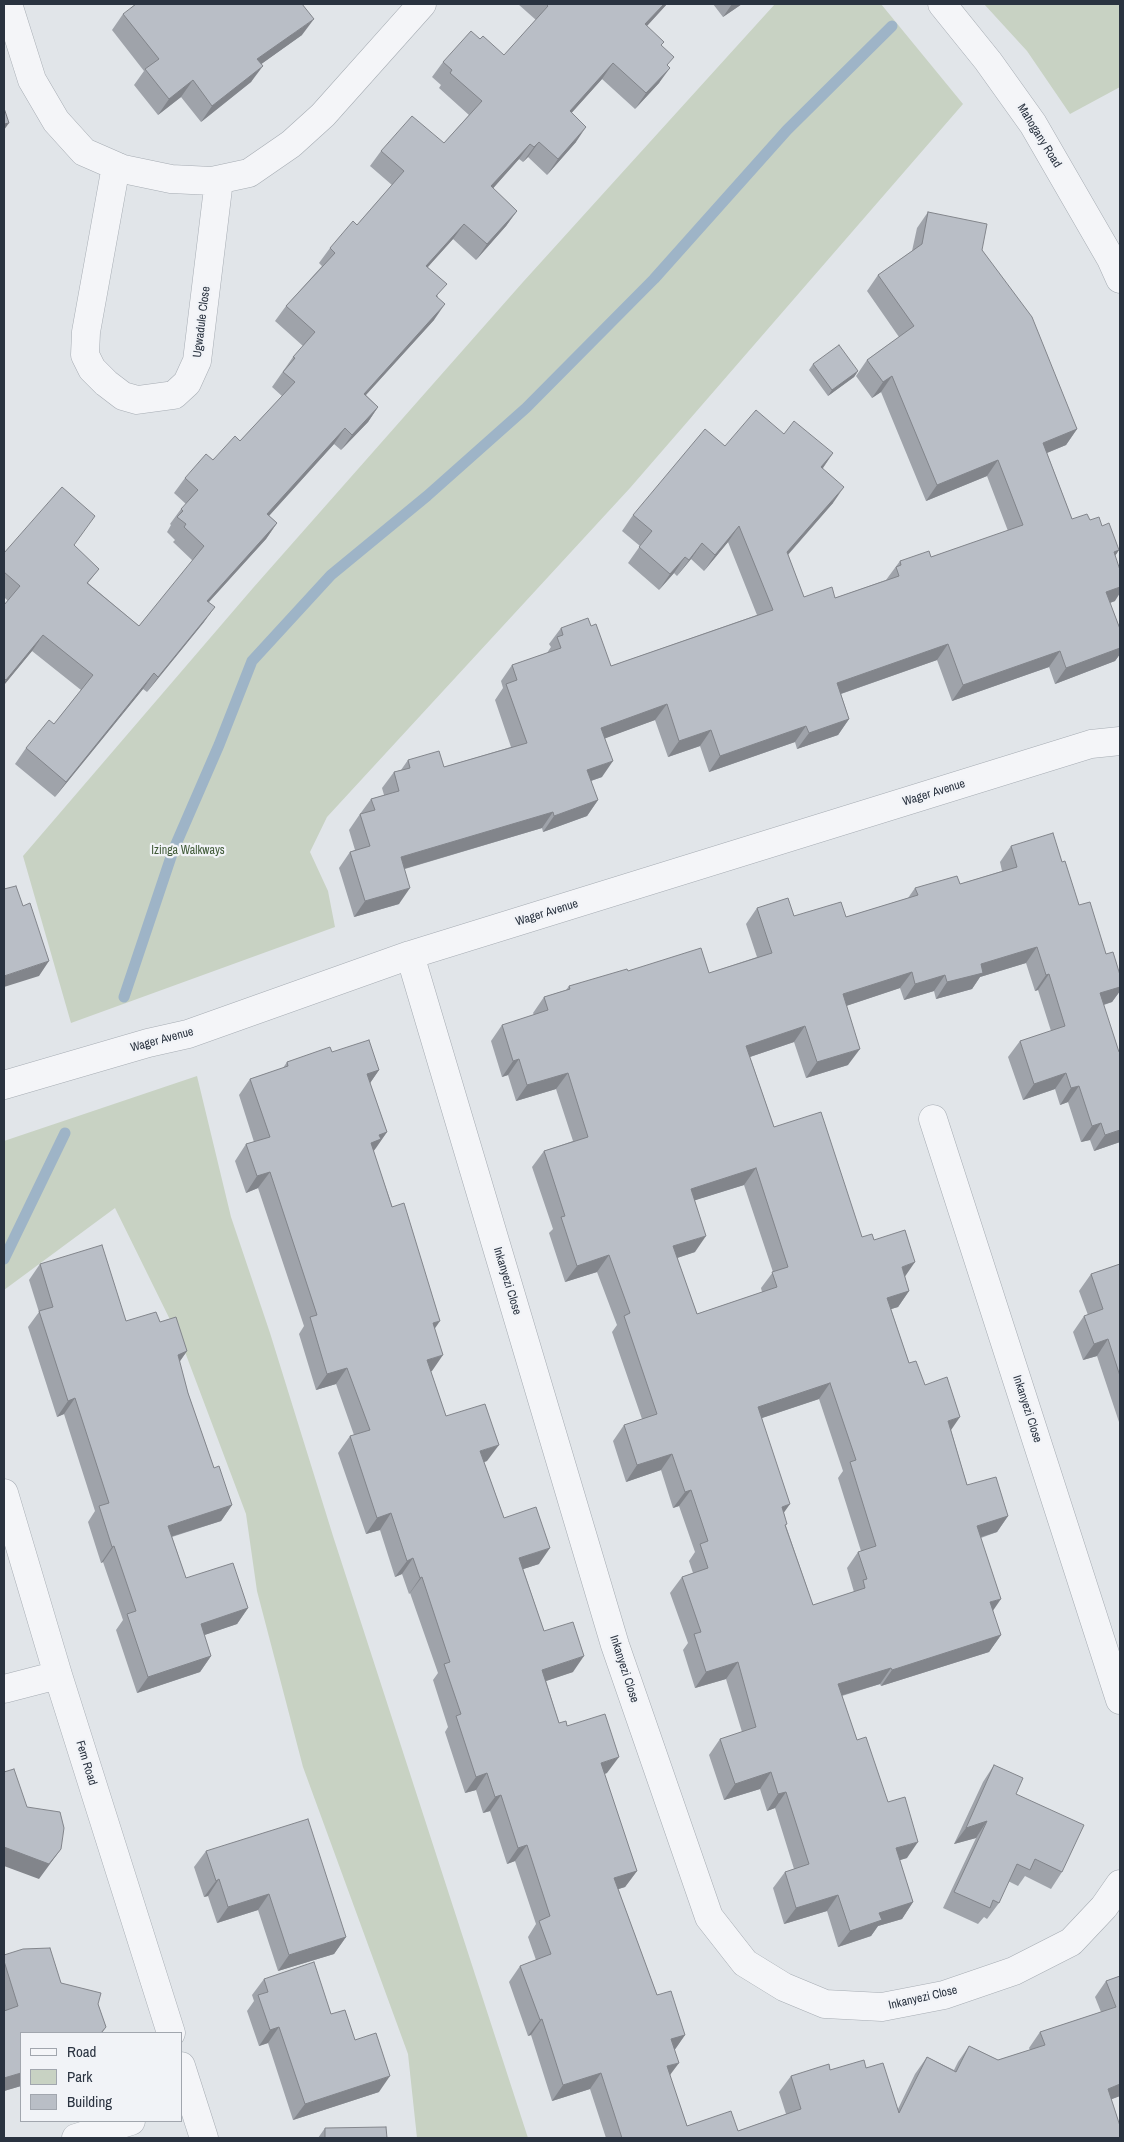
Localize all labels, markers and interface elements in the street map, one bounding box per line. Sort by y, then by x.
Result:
street label: Mahogany Road [1014,102,1064,170]
street label: Ugwadule Close [190,286,214,358]
street label: Wager Avenue [901,777,967,809]
park label: Izinga Walkways [151,844,225,858]
street label: Wager Avenue [514,897,580,929]
street label: Wager Avenue [129,1025,195,1055]
street label: Inkanyezi Close [490,1245,524,1317]
street label: Inkanyezi Close [1009,1373,1045,1445]
street label: Inkanyezi Close [606,1633,642,1705]
street label: Fern Road [72,1739,100,1787]
street label: Inkanyezi Close [887,1983,959,2013]
legend [20,2032,182,2122]
text: Road [67,2041,96,2062]
text: Park [67,2066,92,2087]
text: Building [67,2091,112,2112]

